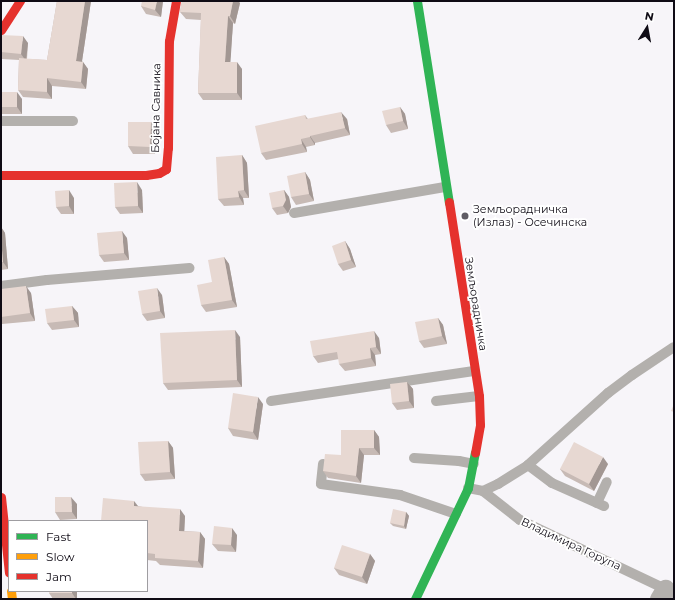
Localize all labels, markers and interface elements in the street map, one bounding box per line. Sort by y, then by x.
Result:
north arrow [627,8,667,48]
text: N [644,8,655,24]
street label: Бојана Савника [149,63,163,153]
place label: Земљорадничка (Излаз) - Осечинска [473,203,587,229]
marker: Земљорадничка (Излаз) - Осечинска [460,211,470,221]
street label: Земљорадничка [462,256,490,352]
street label: Владимира Горупа [519,515,623,573]
legend [8,520,148,592]
text: Fast [46,529,71,544]
text: Slow [46,549,75,564]
text: Jam [46,569,72,584]

